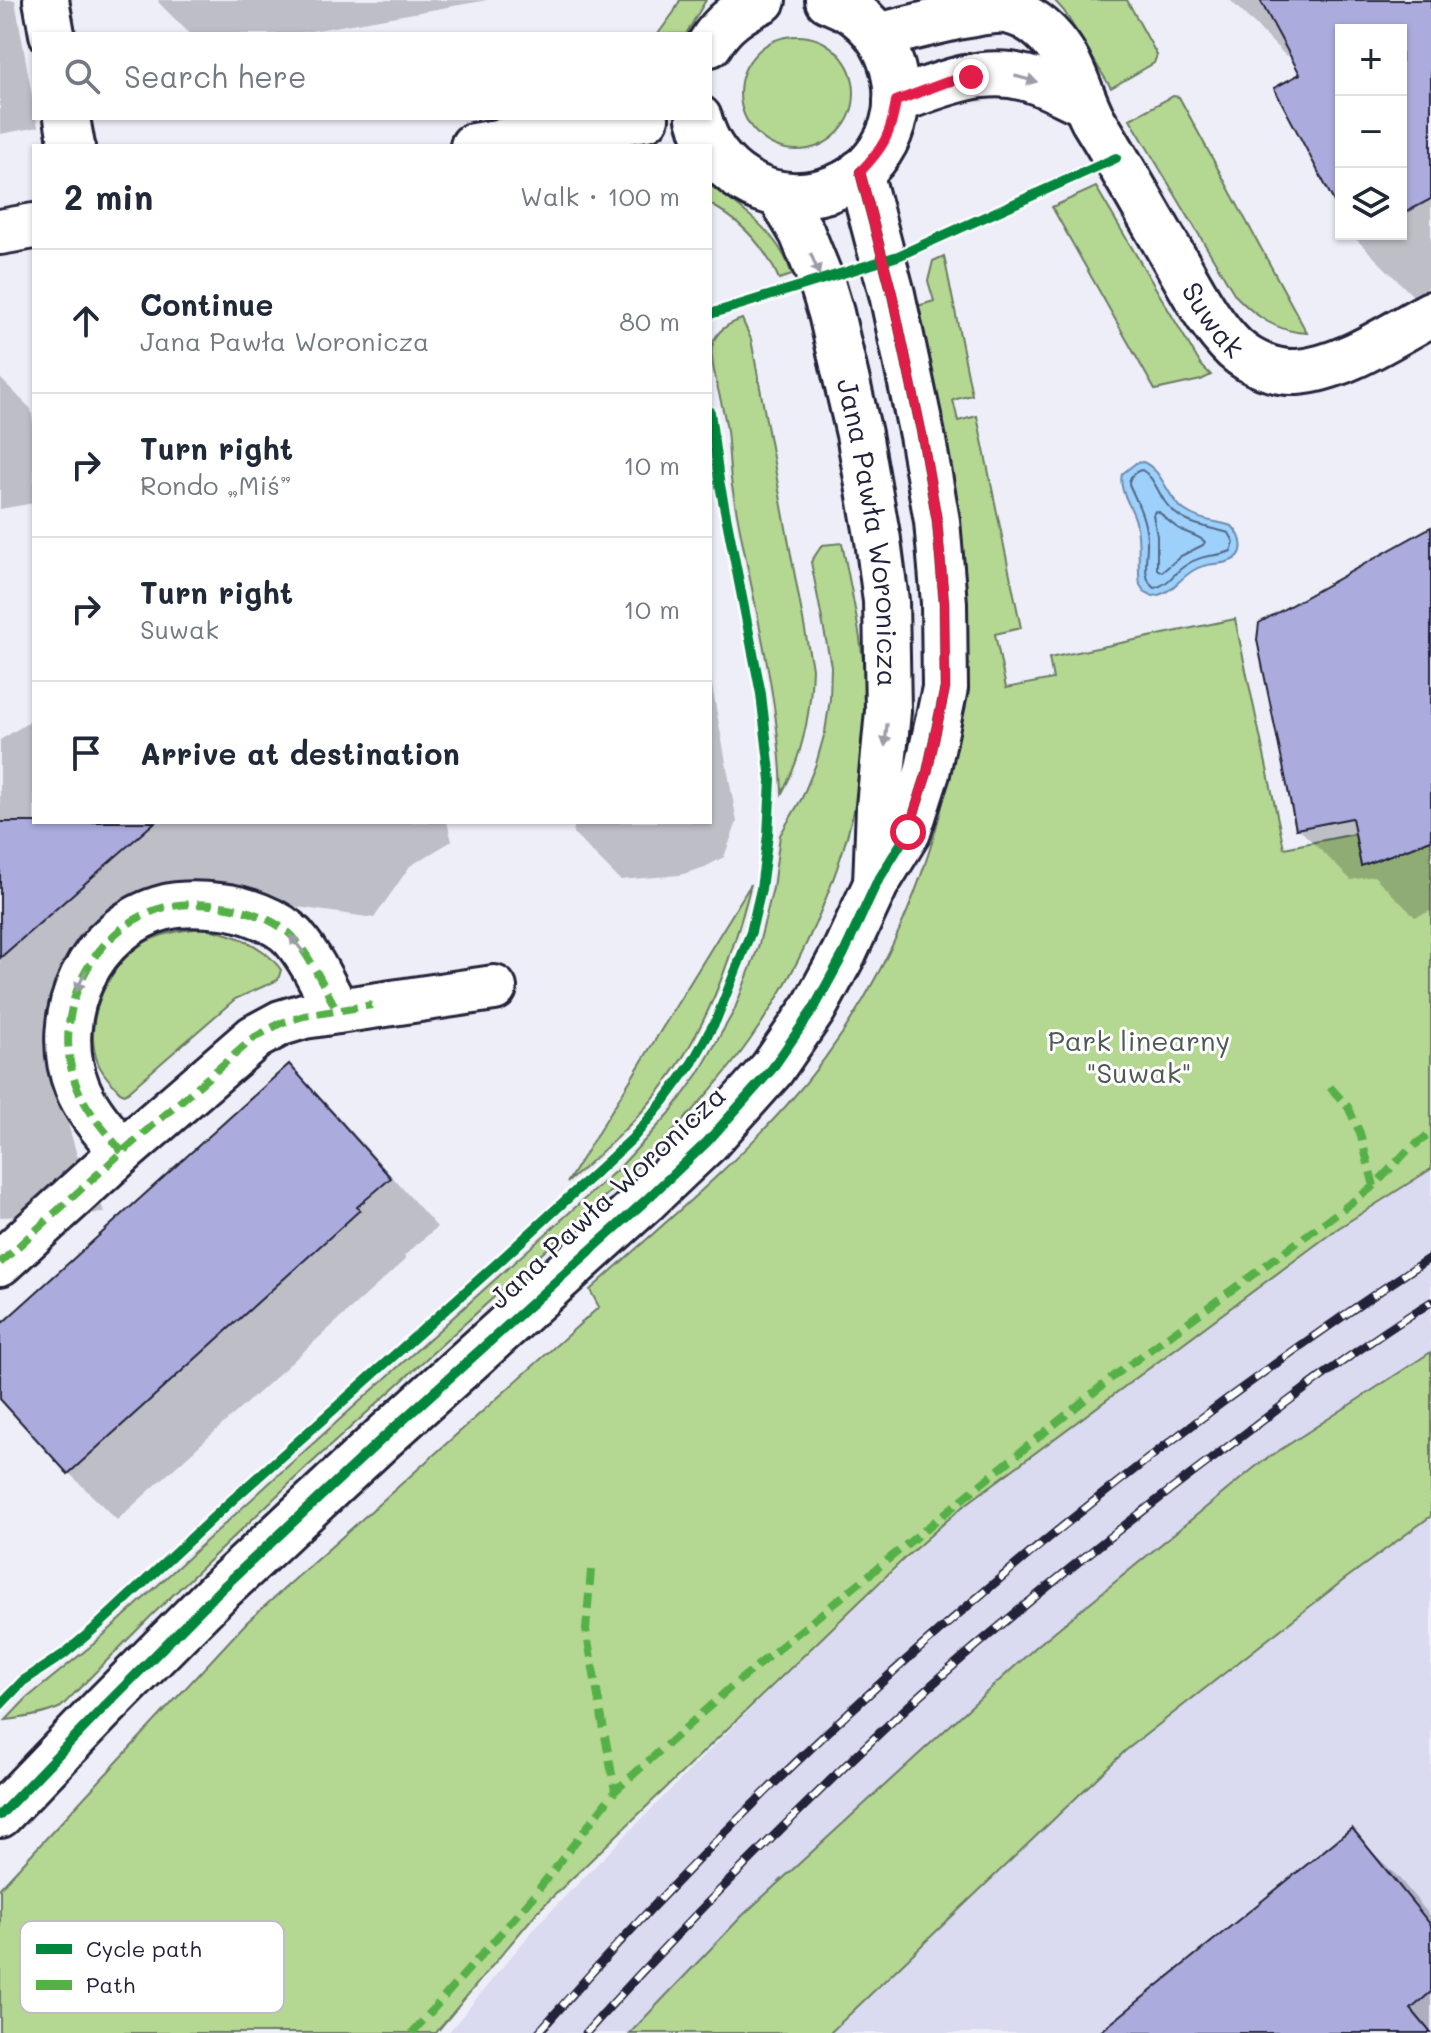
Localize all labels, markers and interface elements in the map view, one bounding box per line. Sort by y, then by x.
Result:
map controls [1335,24,1407,240]
button: + [1335,24,1407,96]
search box [32,32,712,120]
icon: search [60,54,104,98]
text: Search here [124,56,307,96]
route end [953,59,989,95]
one-way arrow [1013,74,1038,86]
button: − [1335,96,1407,168]
button: layers [1335,168,1407,240]
text: 2 min [64,174,153,219]
text: Walk · 100 m [520,179,680,213]
one-way arrow [808,252,821,276]
street label: Suwak [1174,275,1253,365]
text: Continue [140,284,273,324]
icon: ahead [64,299,108,343]
text: 80 m [619,304,680,338]
text: Jana Pawła Woronicza [140,324,429,358]
street label: Jana Pawła Woronicza [830,375,907,687]
text: Turn right [140,428,293,468]
icon: right [64,443,108,487]
text: 10 m [623,448,680,482]
text: Rondo „Miś” [140,468,292,502]
text: Turn right [140,572,293,612]
icon: right [64,587,108,631]
text: 10 m [623,592,680,626]
text: Suwak [140,612,219,646]
one-way arrow [879,723,892,748]
icon: arrive [64,731,108,775]
text: Arrive at destination [140,733,460,773]
route start [890,814,926,850]
one-way arrow [289,934,305,954]
one-way arrow [74,969,88,993]
park label: Park linearny "Suwak" [1048,1022,1230,1090]
street label: Jana Pawła Woronicza [480,1077,733,1316]
legend [20,1921,284,2013]
text: Cycle path [86,1934,202,1963]
text: Path [86,1970,135,1999]

